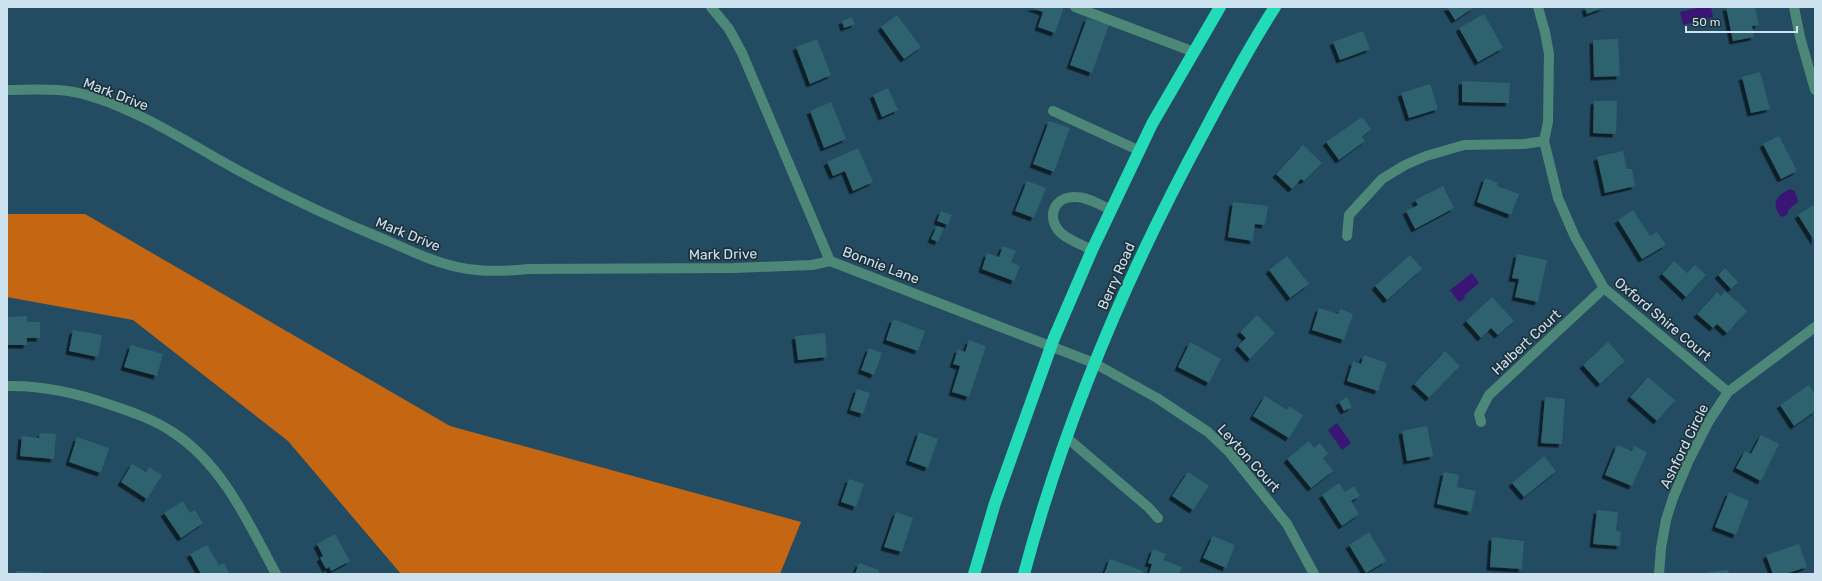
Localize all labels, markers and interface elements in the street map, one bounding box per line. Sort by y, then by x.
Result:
scale bar [1686,8,1797,34]
text: 50 m [1692,15,1720,29]
street label: Mark Drive [81,74,151,115]
street label: Mark Drive [373,214,443,255]
street label: Berry Road [1094,240,1139,312]
street label: Bonnie Lane [840,243,922,288]
street label: Mark Drive [689,245,757,264]
street label: Oxford Shire Court [1611,274,1715,365]
street label: Halbert Court [1488,306,1565,379]
street label: Ashford Circle [1657,401,1712,491]
street label: Leyton Court [1214,421,1284,496]

